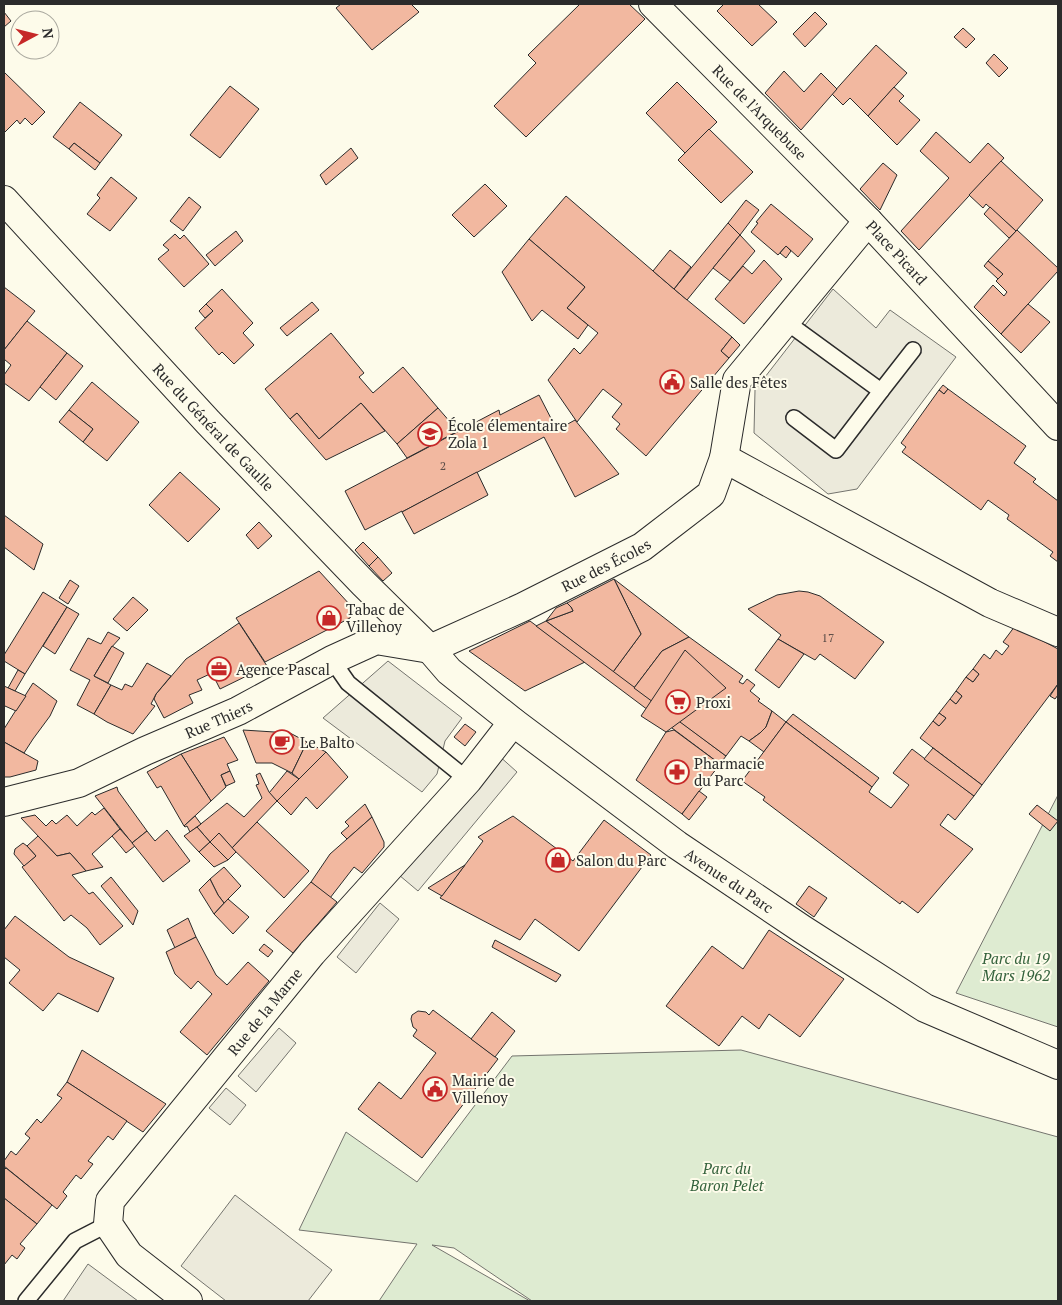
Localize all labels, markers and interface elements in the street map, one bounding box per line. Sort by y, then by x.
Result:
north arrow [10,10,60,60]
text: N [38,27,59,40]
street label: Rue de l'Arquebuse [708,60,811,164]
street label: Place Picard [862,216,932,289]
street label: Rue du Général de Gaulle [149,359,279,495]
public building icon: Salle des Fêtes [659,369,685,395]
place label: Salle des Fêtes [690,372,787,392]
place label: École élementaire Zola 1 [448,415,567,452]
school or university icon: École élementaire Zola 1 [417,421,443,447]
house number: 2 [440,458,446,473]
street label: Rue des Écoles [558,534,655,596]
place label: Tabac de Villenoy [346,599,405,636]
shop icon: Tabac de Villenoy [316,605,342,631]
house number: 17 [822,630,834,645]
office icon: Agence Pascal [206,656,232,682]
place label: Agence Pascal [236,659,330,679]
supermarket icon: Proxi [665,689,691,715]
place label: Proxi [696,692,731,712]
street label: Rue Thiers [182,695,256,743]
cafe icon: Le Balto [269,729,295,755]
place label: Le Balto [300,732,355,752]
place label: Pharmacie du Parc [694,753,765,790]
pharmacy icon: Pharmacie du Parc [664,759,690,785]
street label: Avenue du Parc [681,843,778,917]
shop icon: Salon du Parc [545,847,571,873]
place label: Salon du Parc [576,850,667,870]
park label: Parc du 19 Mars 1962 [981,948,1050,985]
street label: Rue de la Marne [223,963,306,1059]
place label: Mairie de Villenoy [452,1070,514,1107]
public building icon: Mairie de Villenoy [422,1076,448,1102]
park label: Parc du Baron Pelet [689,1158,765,1195]

